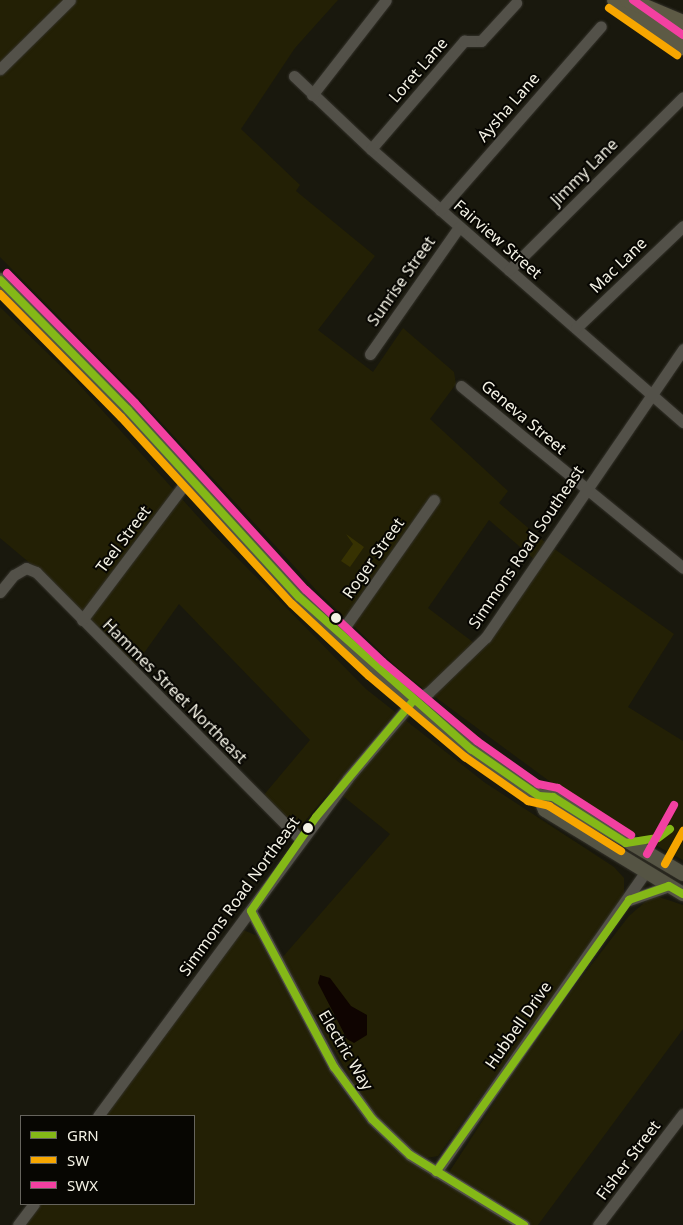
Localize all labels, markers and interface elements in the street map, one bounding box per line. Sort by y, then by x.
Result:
street label: Loret Lane [385,34,451,106]
street label: Aysha Lane [473,68,543,146]
street label: Jimmy Lane [546,134,622,210]
street label: Fairview Street [450,196,546,282]
street label: Sunrise Street [363,233,439,329]
street label: Mac Lane [586,233,650,297]
street label: Geneva Street [478,376,570,458]
street label: Simmons Road Southeast [464,462,588,632]
street label: Teel Street [92,502,154,576]
street label: Roger Street [338,514,408,602]
unlabelled marker [331,613,341,623]
street label: Hammes Street Northeast [99,615,251,767]
street label: Simmons Road Northeast [175,813,303,979]
unlabelled marker [303,823,313,833]
street label: Hubbell Drive [481,978,555,1072]
street label: Electric Way [315,1007,377,1093]
legend [20,1115,195,1205]
street label: Fisher Street [592,1117,664,1203]
text: GRN [67,1125,99,1145]
text: SW [67,1150,89,1170]
text: SWX [67,1175,98,1195]

